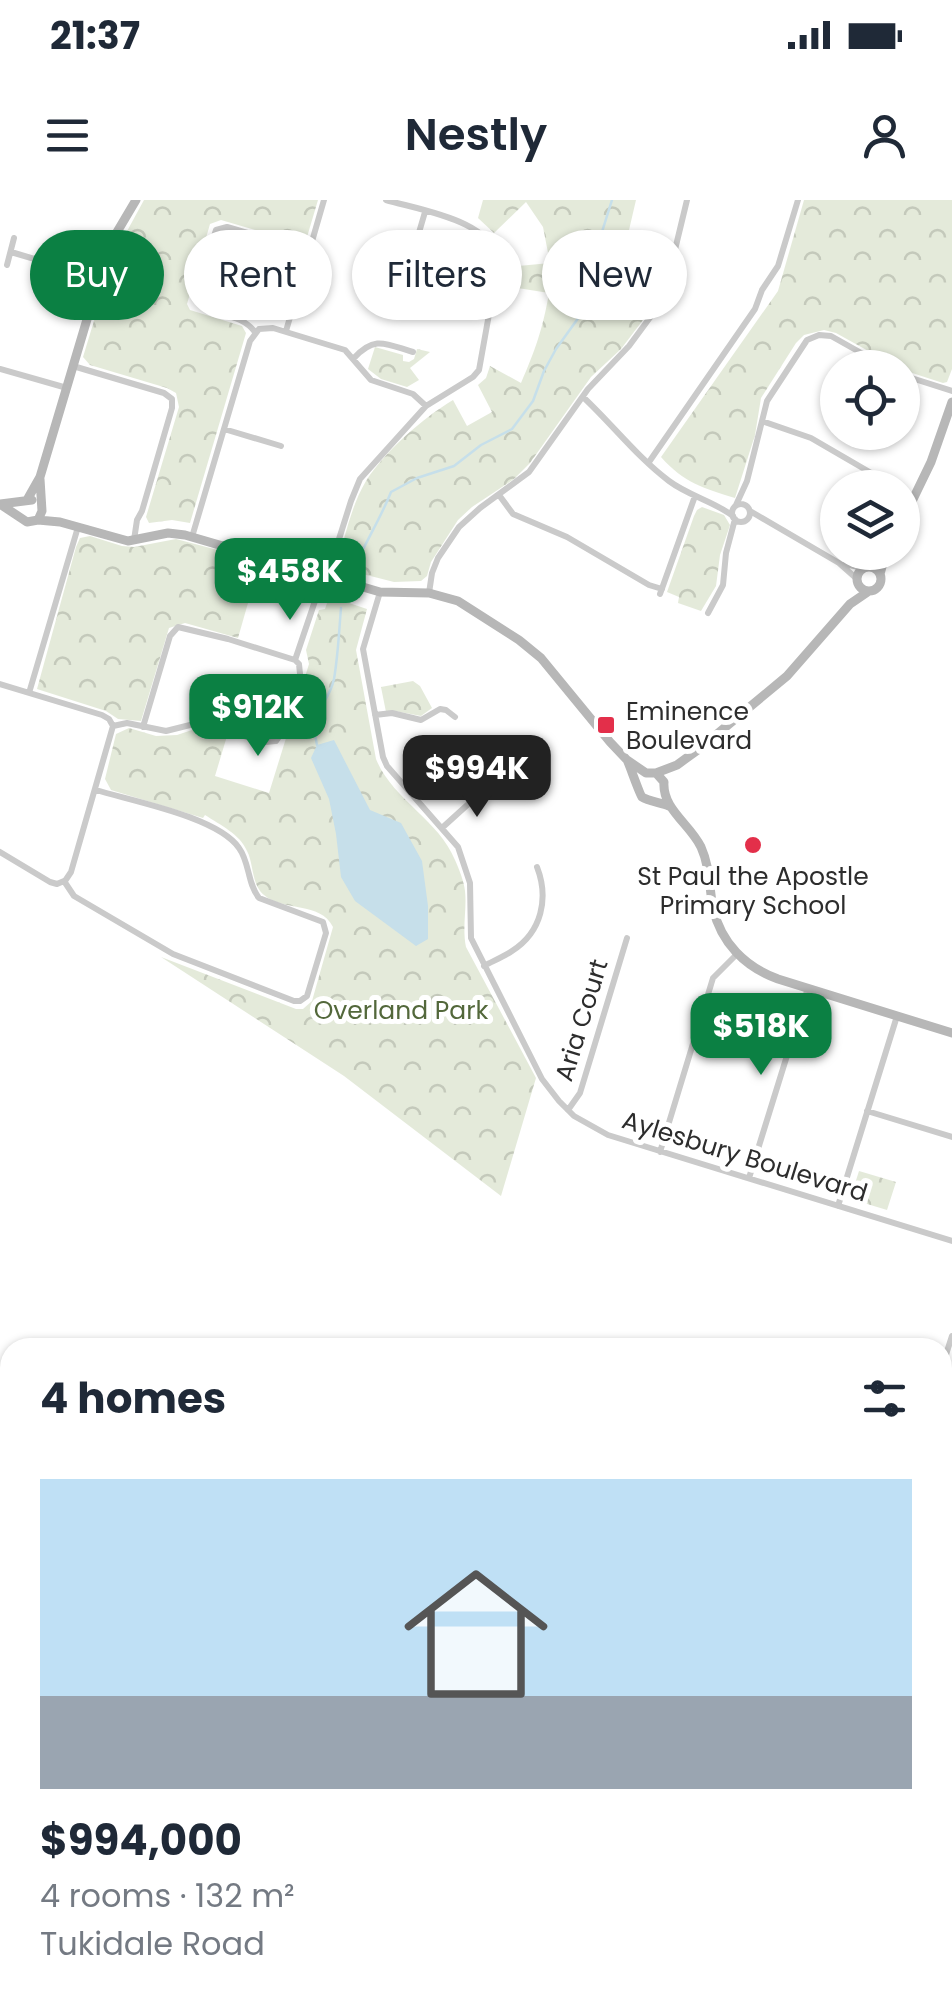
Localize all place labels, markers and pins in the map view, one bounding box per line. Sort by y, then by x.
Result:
pin: $458K [220,538,360,623]
pin: $912K [188,674,328,759]
place label: Eminence Boulevard [626,694,752,758]
marker: Eminence Boulevard [595,714,617,736]
pin: $994K [407,735,547,820]
marker: St Paul the Apostle Primary School [742,834,764,856]
place label: St Paul the Apostle Primary School [637,859,869,923]
pin: $518K [691,993,831,1078]

